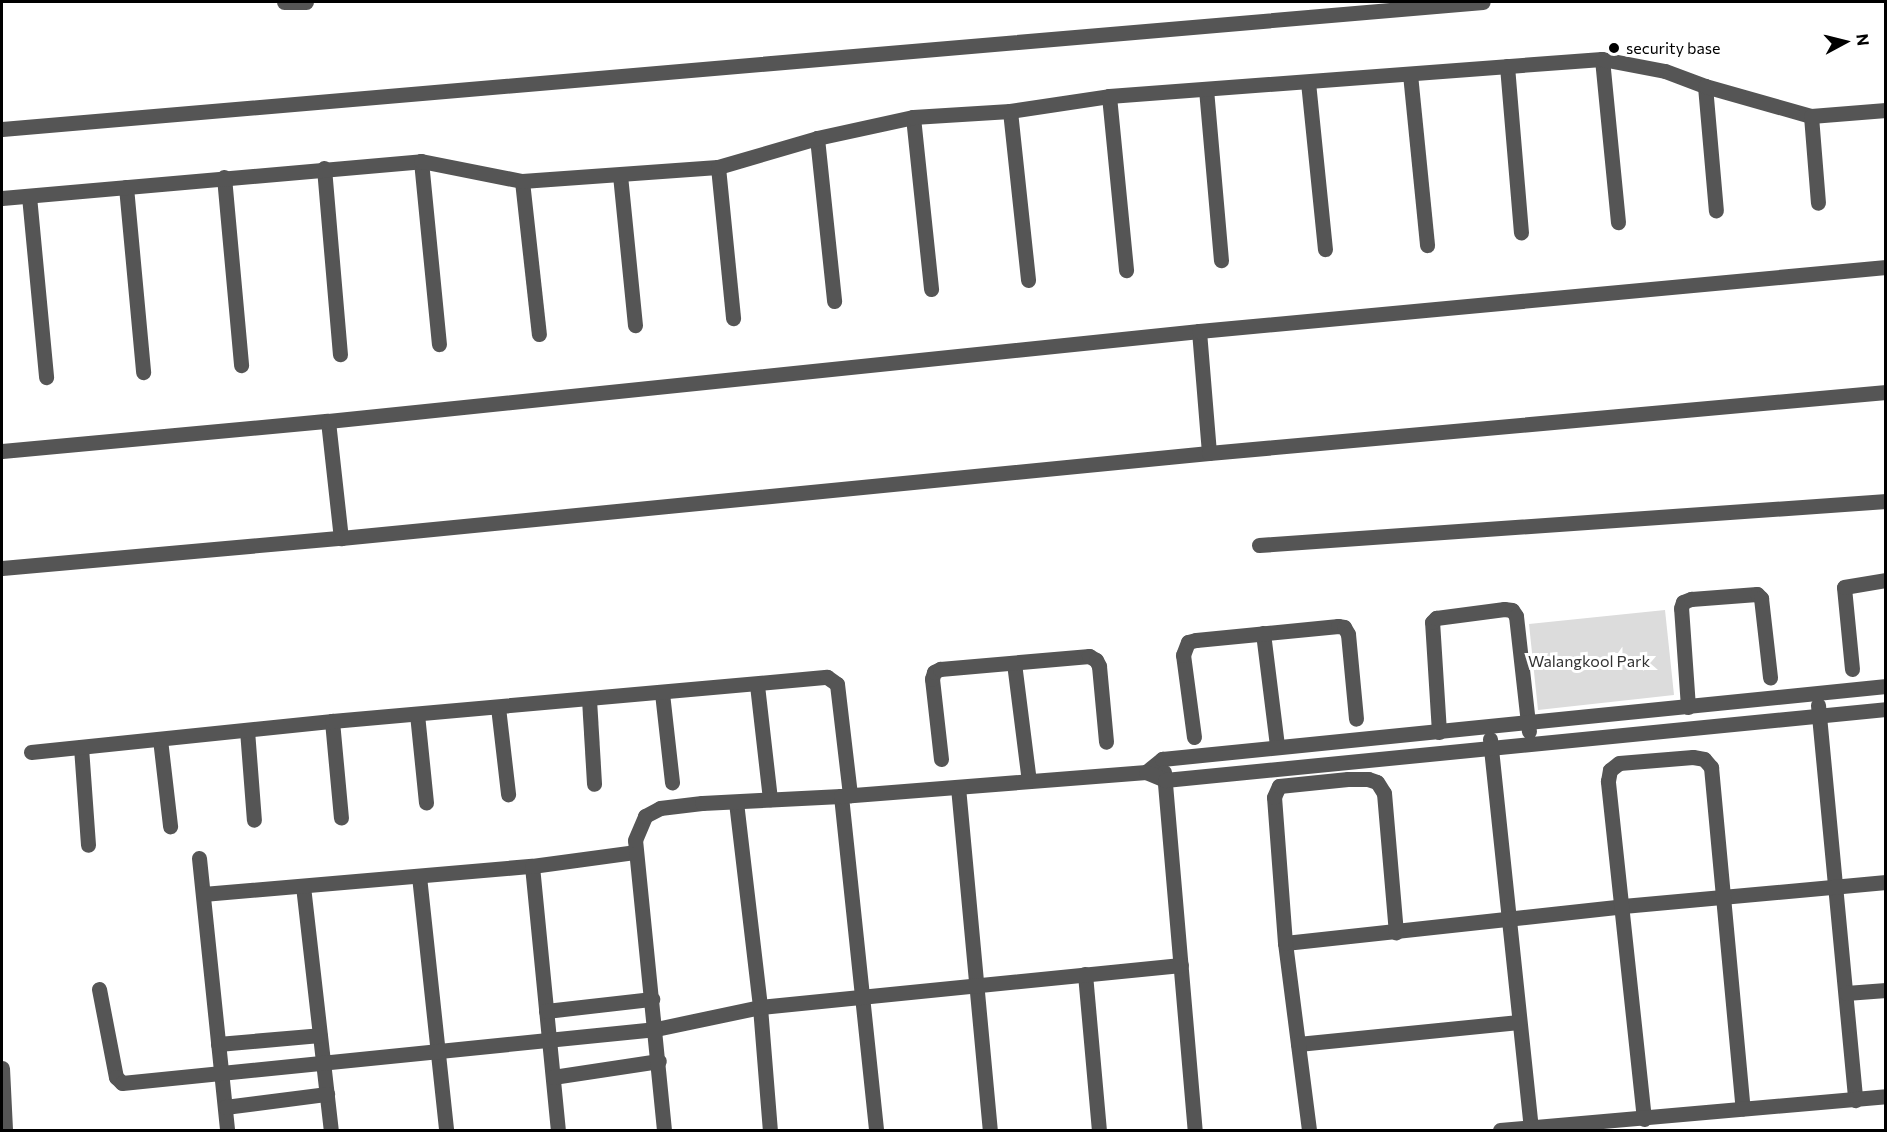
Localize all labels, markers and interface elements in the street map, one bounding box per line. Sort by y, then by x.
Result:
north arrow [1815,12,1875,72]
text: N [1853,33,1874,47]
place label: security base [1626,38,1721,58]
marker: security base [1607,41,1621,55]
park label: Walangkool Park [1528,651,1650,671]

